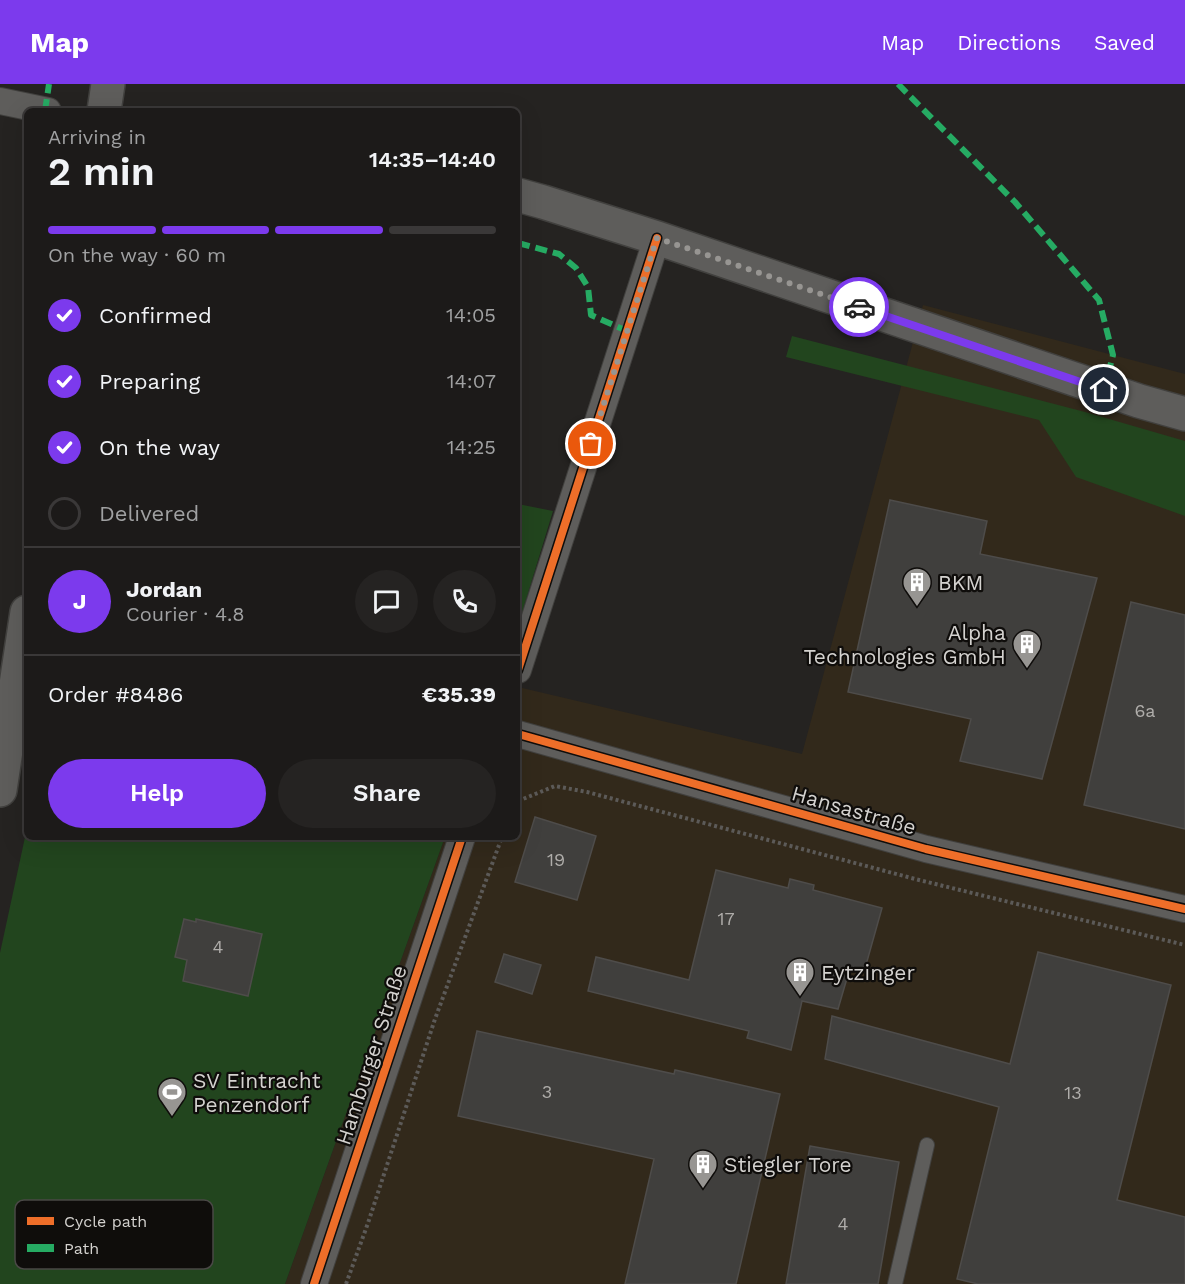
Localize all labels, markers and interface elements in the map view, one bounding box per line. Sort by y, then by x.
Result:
text: Map [30,26,89,59]
text: Map [881,30,924,55]
text: Directions [957,30,1061,55]
text: Saved [1094,30,1155,55]
text: Arriving in [48,125,146,149]
text: 14:35–14:40 [369,147,496,172]
text: 2 min [48,149,155,194]
text: On the way · 60 m [48,243,226,267]
courier [829,277,889,337]
icon: car [843,291,876,324]
icon: check [48,299,81,332]
text: Confirmed [99,303,212,328]
text: 14:05 [446,303,496,327]
pin [1078,364,1129,415]
icon: check [48,365,81,398]
text: Preparing [99,369,200,394]
text: 14:07 [447,369,496,393]
icon: home [1087,373,1120,406]
pin [565,418,616,469]
icon: bag [574,427,607,460]
icon: check [48,431,81,464]
text: On the way [99,435,220,460]
text: 14:25 [447,435,496,459]
text: Delivered [99,501,199,526]
building icon: BKM [901,566,933,608]
button: chat [355,570,418,633]
button: phone [433,570,496,633]
place label: BKM [938,570,983,595]
text: Jordan [126,577,202,602]
text: J [73,589,86,614]
text: Courier · 4.8 [126,602,245,626]
place label: Alpha Technologies GmbH [803,620,1006,669]
building icon: Alpha Technologies GmbH [1011,628,1043,670]
text: Order #8486 [48,682,183,707]
text: €35.39 [422,682,496,707]
house number: 6a [1134,700,1156,721]
button: Help [48,759,266,828]
button: Share [278,759,496,828]
street label: Hansastraße [789,780,919,840]
house number: 19 [547,849,565,870]
house number: 17 [717,908,735,929]
house number: 4 [213,936,224,957]
building icon: Eytzinger [784,956,816,998]
place label: Eytzinger [821,960,915,985]
street label: Hamburger Straße [330,962,412,1148]
place label: SV Eintracht Penzendorf [193,1068,321,1117]
sports icon: SV Eintracht Penzendorf [156,1076,188,1118]
house number: 3 [542,1081,552,1102]
house number: 13 [1064,1082,1082,1103]
building icon: Stiegler Tore [687,1148,719,1190]
place label: Stiegler Tore [724,1152,852,1177]
legend [15,1200,213,1269]
text: Cycle path [64,1212,147,1231]
house number: 4 [838,1213,849,1234]
text: Path [64,1239,99,1258]

